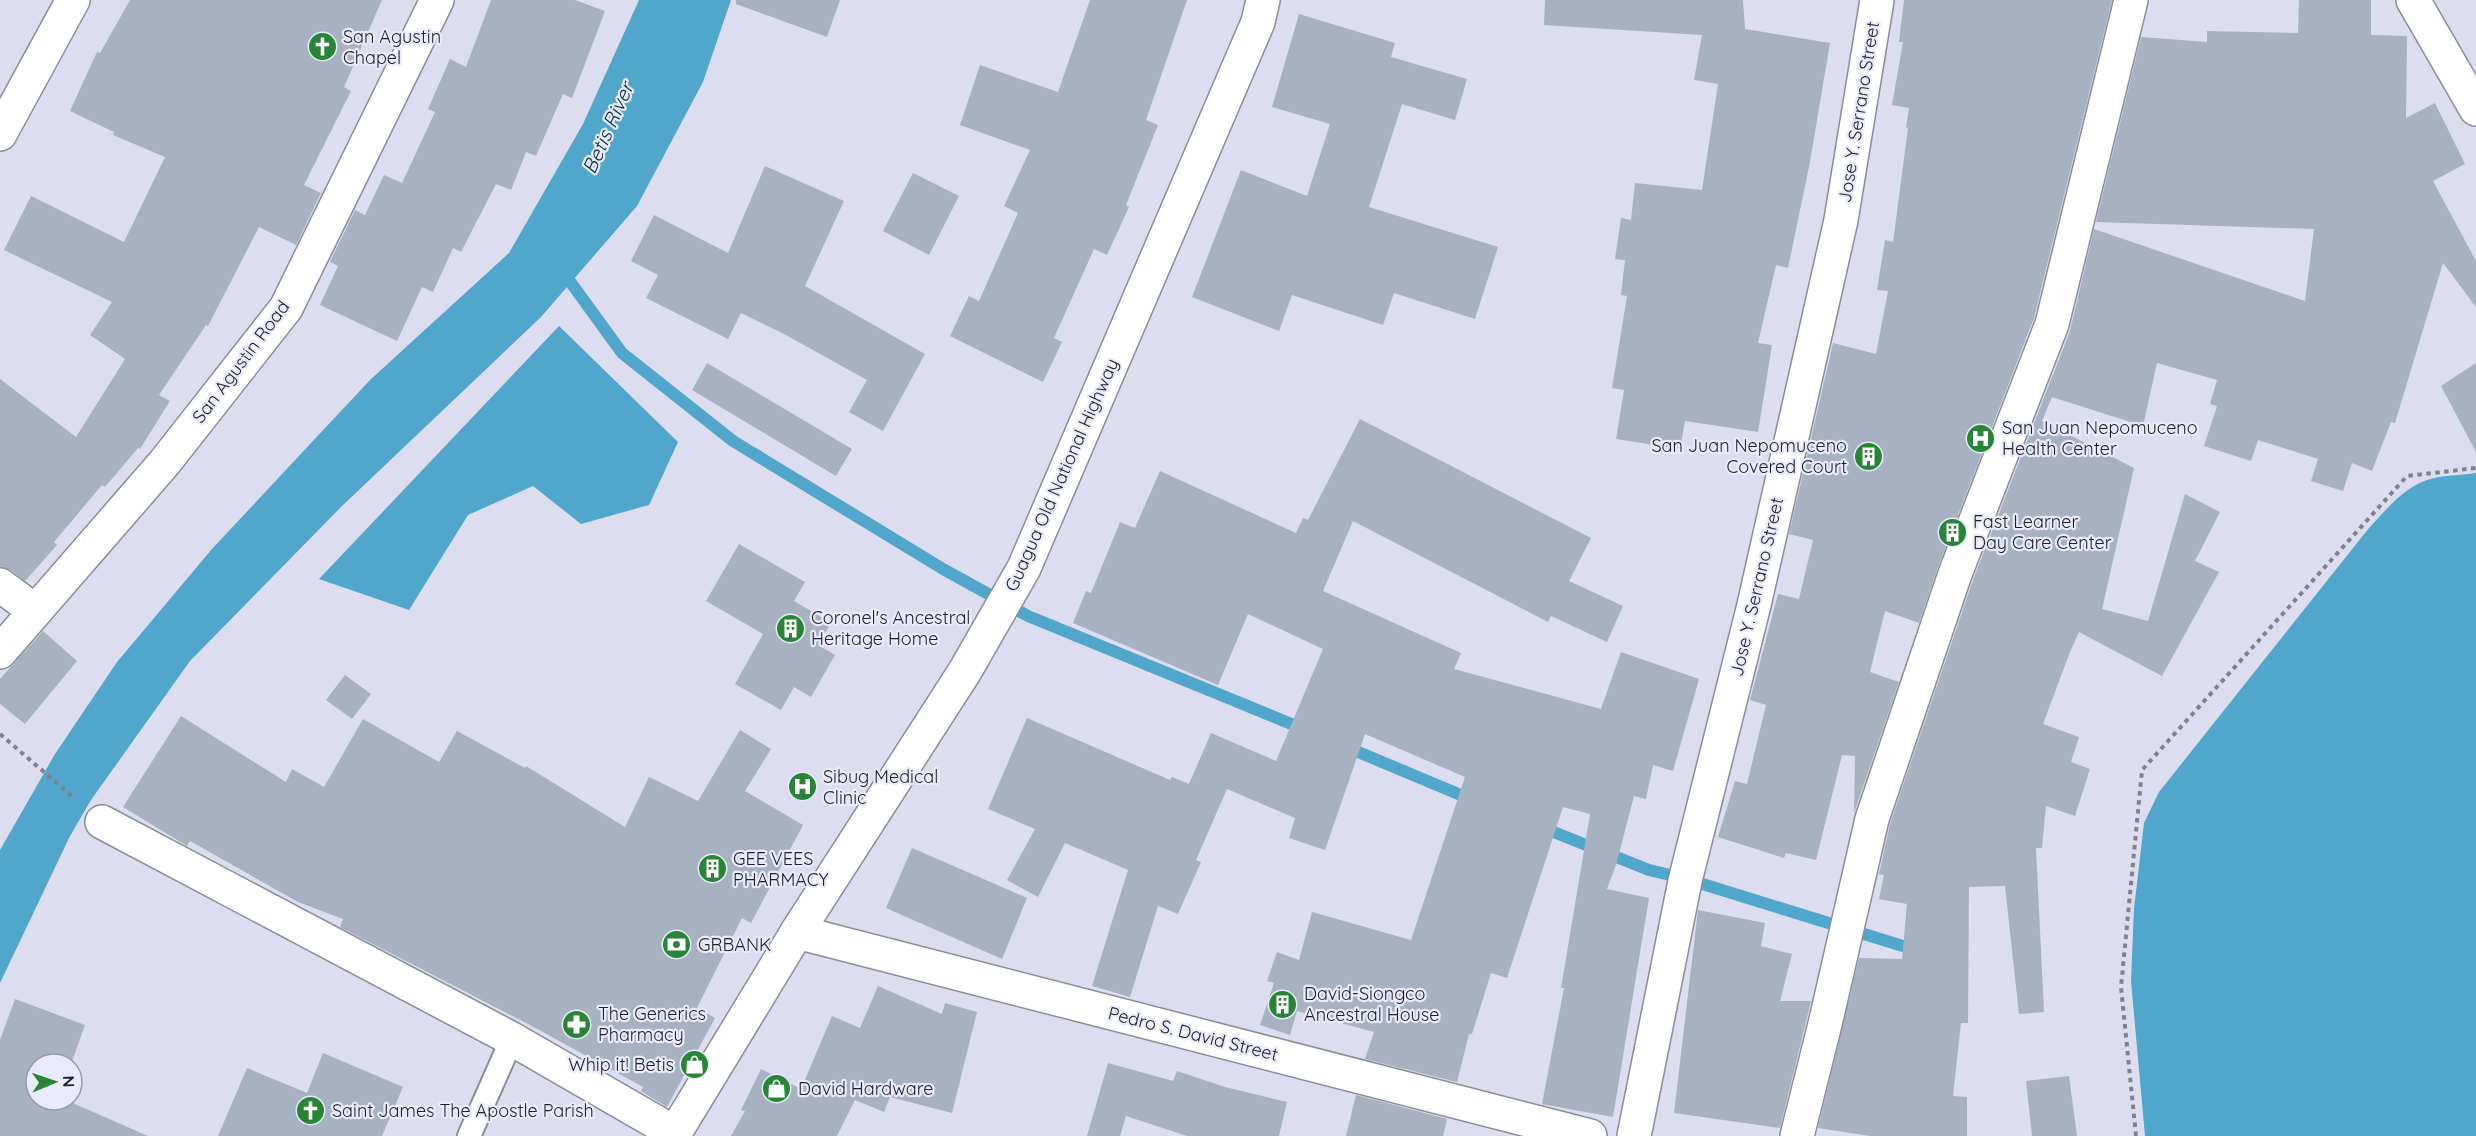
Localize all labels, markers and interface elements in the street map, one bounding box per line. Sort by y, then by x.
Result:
street label: Jose Y. Serrano Street [1833,20,1884,204]
place label: San Agustin Chapel [343,25,441,69]
church icon: San Agustin Chapel [306,31,338,63]
water label: Betis River [576,76,640,177]
street label: San Agustin Road [187,296,294,428]
street label: Guagua Old National Highway [1000,355,1123,595]
place label: San Juan Nepomuceno Health Center [2002,416,2198,460]
hospital icon: San Juan Nepomuceno Health Center [1965,422,1997,454]
place label: San Juan Nepomuceno Covered Court [1651,434,1847,478]
building icon: San Juan Nepomuceno Covered Court [1852,440,1884,472]
street label: Jose Y. Serrano Street [1725,495,1788,679]
place label: Fast Learner Day Care Center [1973,510,2112,554]
building icon: Fast Learner Day Care Center [1936,516,1968,548]
place label: Coronel's Ancestral Heritage Home [811,606,970,650]
building icon: Coronel's Ancestral Heritage Home [774,612,806,644]
place label: Sibug Medical Clinic [823,765,938,809]
hospital icon: Sibug Medical Clinic [786,771,818,803]
place label: GEE VEES PHARMACY [733,847,829,891]
building icon: GEE VEES PHARMACY [696,853,728,885]
bank icon: GRBANK [661,929,693,961]
place label: GRBANK [698,933,771,956]
place label: David-Siongco Ancestral House [1304,982,1439,1026]
building icon: David-Siongco Ancestral House [1267,988,1299,1020]
street label: Pedro S. David Street [1106,1001,1280,1066]
place label: The Generics Pharmacy [598,1002,706,1046]
pharmacy icon: The Generics Pharmacy [561,1008,593,1040]
shop icon: Whip it! Betis [679,1049,711,1081]
north arrow [24,1052,84,1112]
place label: Whip it! Betis [568,1053,674,1076]
shop icon: David Hardware [761,1073,793,1105]
text: N [59,1075,79,1088]
place label: David Hardware [798,1077,933,1100]
church icon: Saint James The Apostle Parish [295,1095,327,1127]
place label: Saint James The Apostle Parish [332,1099,594,1122]

